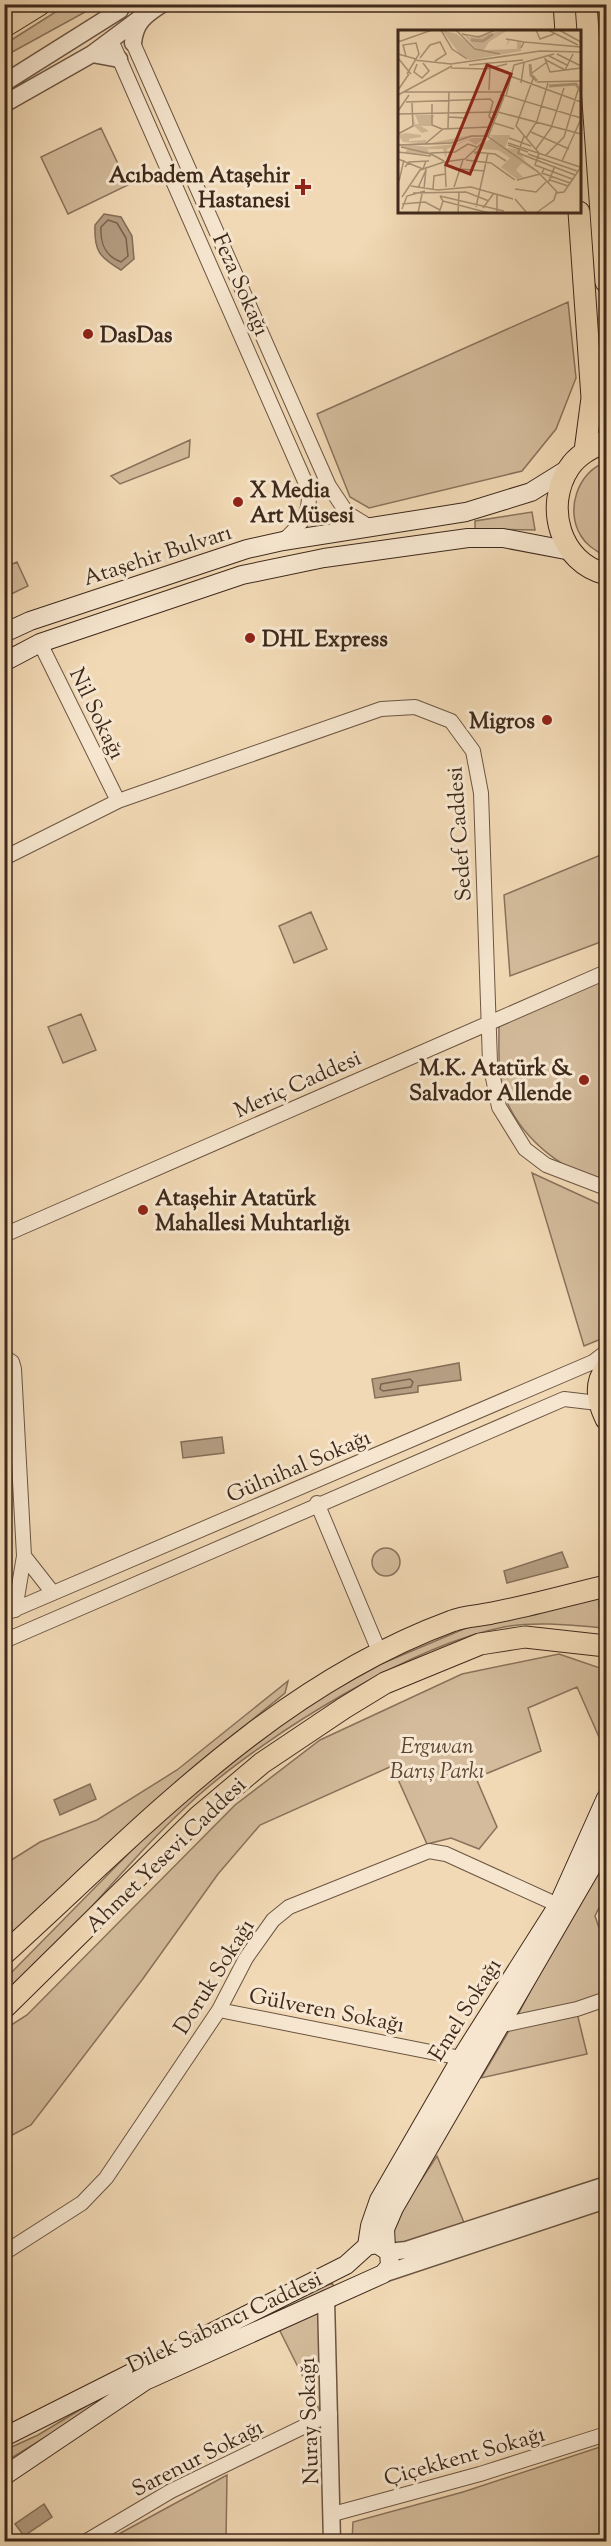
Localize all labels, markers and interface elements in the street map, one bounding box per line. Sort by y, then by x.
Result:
inset map [398,30,581,213]
place label: Acıbadem Ataşehir Hastanesi [109,161,291,218]
marker: Acıbadem Ataşehir Hastanesi [294,178,312,196]
street label: Feza Sokağı [202,229,276,342]
place label: DasDas [100,321,173,353]
marker: DasDas [81,327,95,341]
place label: X Media Art Müsesi [250,476,355,533]
marker: X Media Art Müsesi [231,495,245,509]
street label: Ataşehir Bulvarı [80,518,236,596]
place label: DHL Express [262,625,388,657]
marker: DHL Express [243,631,257,645]
street label: Nil Sokağı [59,663,131,766]
place label: Migros [469,707,535,739]
marker: Migros [540,713,554,727]
street label: Sedef Caddesi [440,765,482,902]
street label: Meriç Caddesi [230,1043,367,1128]
place label: M.K. Atatürk & Salvador Allende [409,1054,573,1111]
marker: M.K. Atatürk & Salvador Allende [577,1073,591,1087]
place label: Ataşehir Atatürk Mahallesi Muhtarlığı [155,1184,351,1241]
marker: Ataşehir Atatürk Mahallesi Muhtarlığı [136,1203,150,1217]
street label: Gülnihal Sokağı [222,1423,376,1513]
park label: Erguvan Barış Parkı [390,1732,484,1789]
street label: Ahmet Yesevi Caddesi [79,1771,255,1942]
street label: Doruk Sokağı [167,1914,264,2042]
street label: Emel Sokağı [422,1953,511,2068]
street label: Gülveren Sokağı [246,1981,407,2043]
street label: Dilek Sabancı Caddesi [122,2264,328,2383]
street label: Nuray Sokağı [293,2357,329,2485]
street label: Sarenur Sokağı [127,2413,270,2507]
street label: Çiçekkent Sokağı [380,2420,549,2496]

